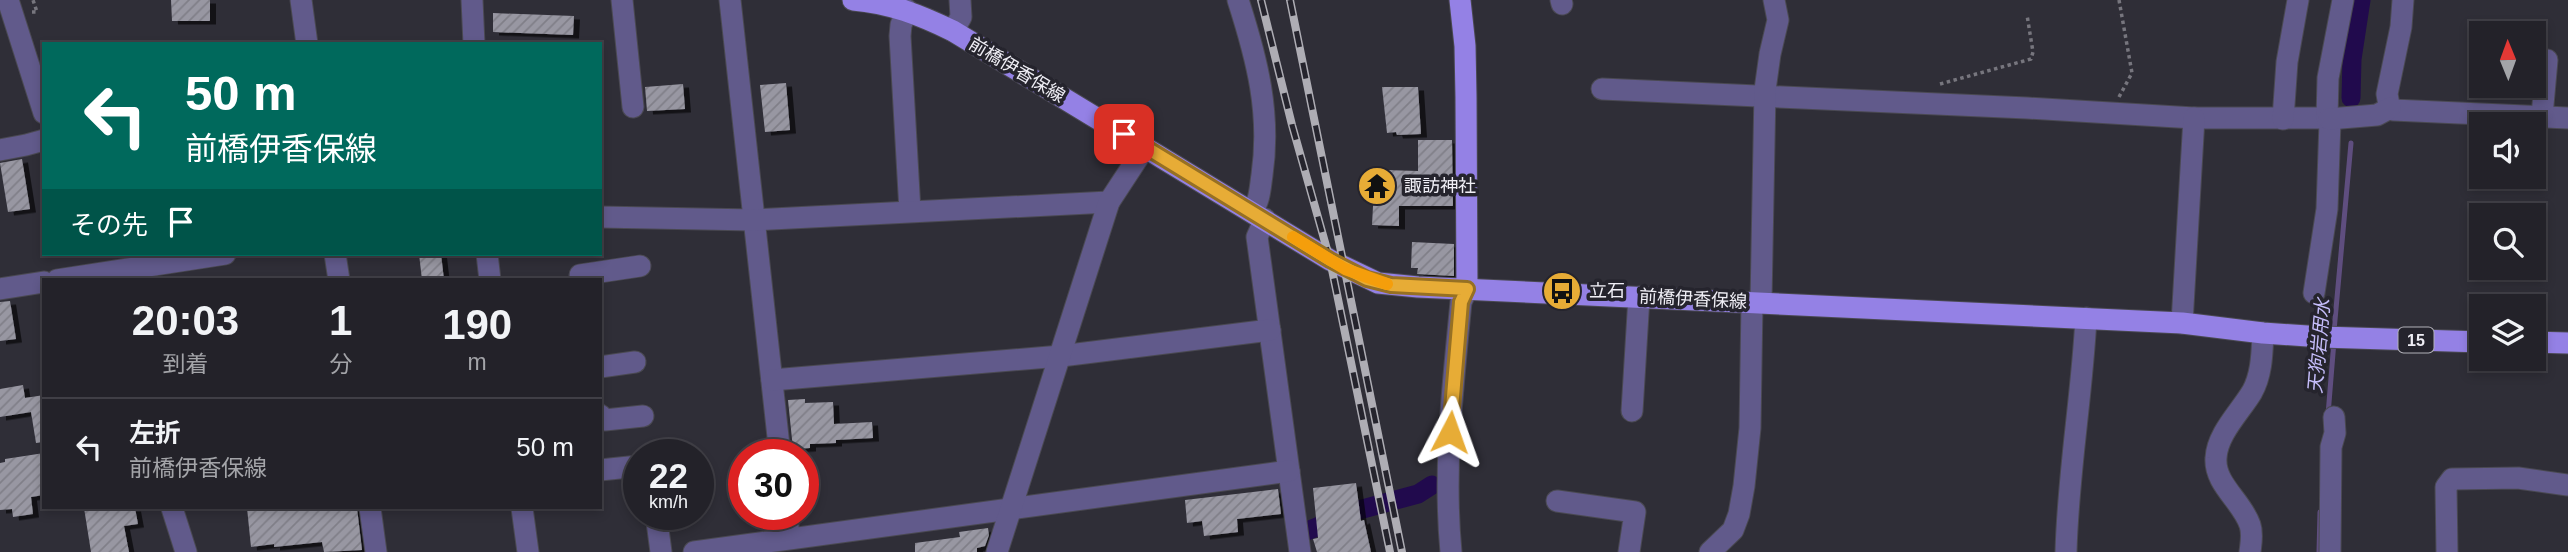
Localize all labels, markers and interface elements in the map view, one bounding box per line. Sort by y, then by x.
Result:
north arrow [2469,21,2546,98]
map controls [2469,21,2546,371]
street label: 前橋伊香保線 [966,34,1068,106]
text: 50 m [185,66,297,120]
icon: left [70,70,161,161]
pin [1094,104,1154,164]
button: sound [2469,112,2546,189]
icon: arrive [1105,115,1143,153]
text: 前橋伊香保線 [185,131,377,167]
temple icon: 諏訪神社 [1356,165,1398,207]
place label: 諏訪神社 [1404,176,1476,196]
icon: arrive [162,203,200,241]
button: search [2469,203,2546,280]
text: その先 [70,210,148,240]
bus stop icon: 立石 [1541,270,1583,312]
place label: 立石 [1589,281,1625,301]
street label: 前橋伊香保線 [1639,286,1747,312]
button: layers [2469,294,2546,371]
water label: 天狗岩用水 [2304,296,2334,394]
text: 20:03 [132,297,239,344]
text: 1 [329,297,352,344]
text: 190 [442,301,512,348]
road number: 15 [2398,328,2434,352]
text: m [468,349,487,375]
text: 到着 [162,351,208,377]
text: 分 [329,351,352,377]
position arrow [1413,395,1487,469]
text: 左折 [129,418,181,448]
icon: left [70,428,108,466]
text: 50 m [516,432,574,462]
speed limit sign: 30 [728,439,819,530]
text: 前橋伊香保線 [129,455,267,481]
text: 22 [649,456,688,495]
text: km/h [649,492,688,512]

